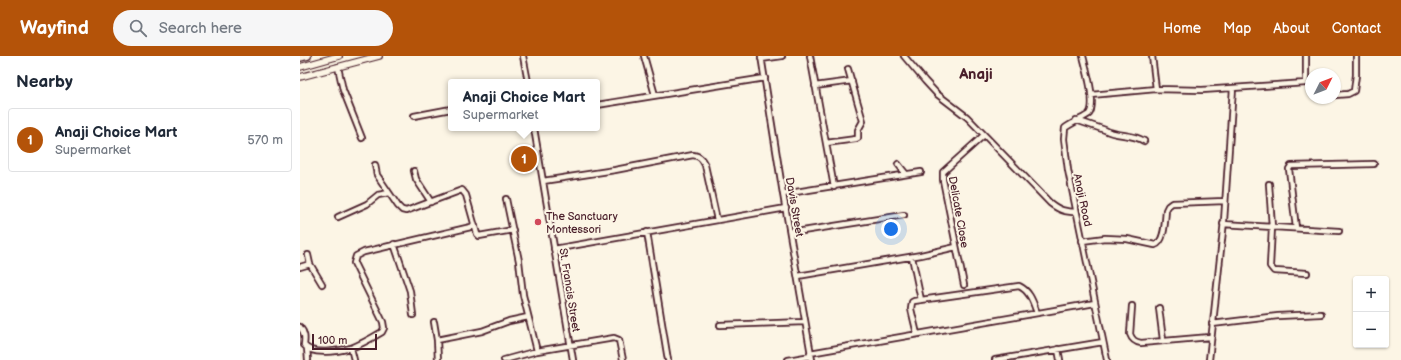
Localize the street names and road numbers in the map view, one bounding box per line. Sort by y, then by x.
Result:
street label: Anaji Road [1071,172,1094,228]
street label: Delicate Close [946,175,971,249]
street label: Davis Street [783,176,806,239]
street label: St. Francis Street [556,247,583,334]

